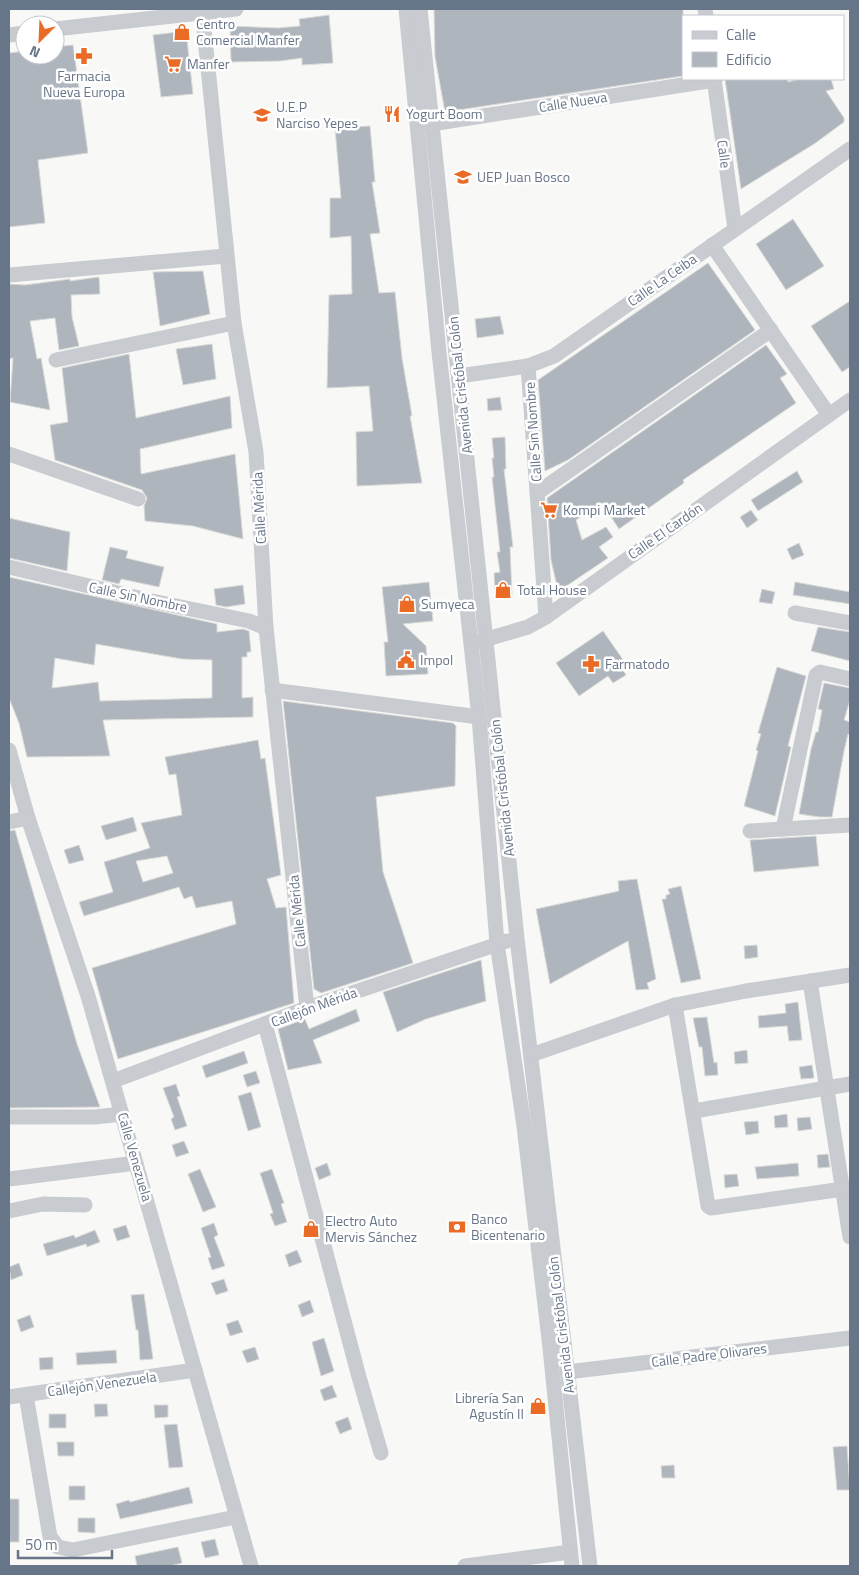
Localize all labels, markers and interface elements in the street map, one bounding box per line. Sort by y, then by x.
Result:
place label: Centro Comercial Manfer [196,13,300,50]
north arrow [15,15,65,65]
legend [682,15,844,80]
shop icon: Centro Comercial Manfer [172,22,192,42]
text: Calle [726,23,756,46]
text: N [26,41,43,64]
pharmacy icon: Farmacia Nueva Europa [74,46,94,66]
text: Edificio [726,48,771,71]
place label: Manfer [187,53,230,74]
supermarket icon: Manfer [163,54,183,74]
place label: Farmacia Nueva Europa [43,65,125,102]
street label: Calle Nueva [537,86,609,117]
place label: U.E.P Narciso Yepes [276,96,358,133]
place label: Yogurt Boom [406,103,483,124]
restaurant icon: Yogurt Boom [382,104,402,124]
school or university icon: U.E.P Narciso Yepes [252,105,272,125]
street label: Calle [712,139,737,169]
place label: UEP Juan Bosco [477,166,570,187]
school or university icon: UEP Juan Bosco [453,167,473,187]
street label: Calle La Ceiba [623,248,701,311]
street label: Avenida Cristóbal Colón [442,315,477,455]
street label: Calle Sin Nombre [519,381,546,483]
street label: Calle Mérida [246,471,271,545]
street label: Calle El Cardón [623,497,706,564]
place label: Kompi Market [563,499,646,520]
supermarket icon: Kompi Market [539,500,559,520]
street label: Calle Sin Nombre [87,576,189,617]
place label: Total House [517,579,586,600]
shop icon: Total House [493,580,513,600]
place label: Sumyeca [421,593,474,614]
shop icon: Sumyeca [397,594,417,614]
place label: Impol [420,649,453,670]
public building icon: Impol [396,650,416,670]
place label: Farmatodo [605,653,670,674]
pharmacy icon: Farmatodo [581,654,601,674]
street label: Avenida Cristóbal Colón [484,718,519,858]
street label: Calle Mérida [282,874,311,948]
street label: Callejón Mérida [268,981,360,1032]
street label: Calle Venezuela [113,1110,158,1204]
place label: Banco Bicentenario [471,1208,545,1245]
place label: Electro Auto Mervis Sánchez [325,1210,417,1247]
bank icon: Banco Bicentenario [447,1217,467,1237]
shop icon: Electro Auto Mervis Sánchez [301,1219,321,1239]
street label: Avenida Cristóbal Colón [542,1255,579,1395]
street label: Calle Padre Olivares [650,1337,768,1372]
street label: Callejón Venezuela [46,1365,158,1402]
place label: Librería San Agustín II [455,1387,524,1424]
shop icon: Librería San Agustín II [528,1396,548,1416]
scale bar [18,1528,111,1560]
text: 50 m [25,1533,58,1556]

